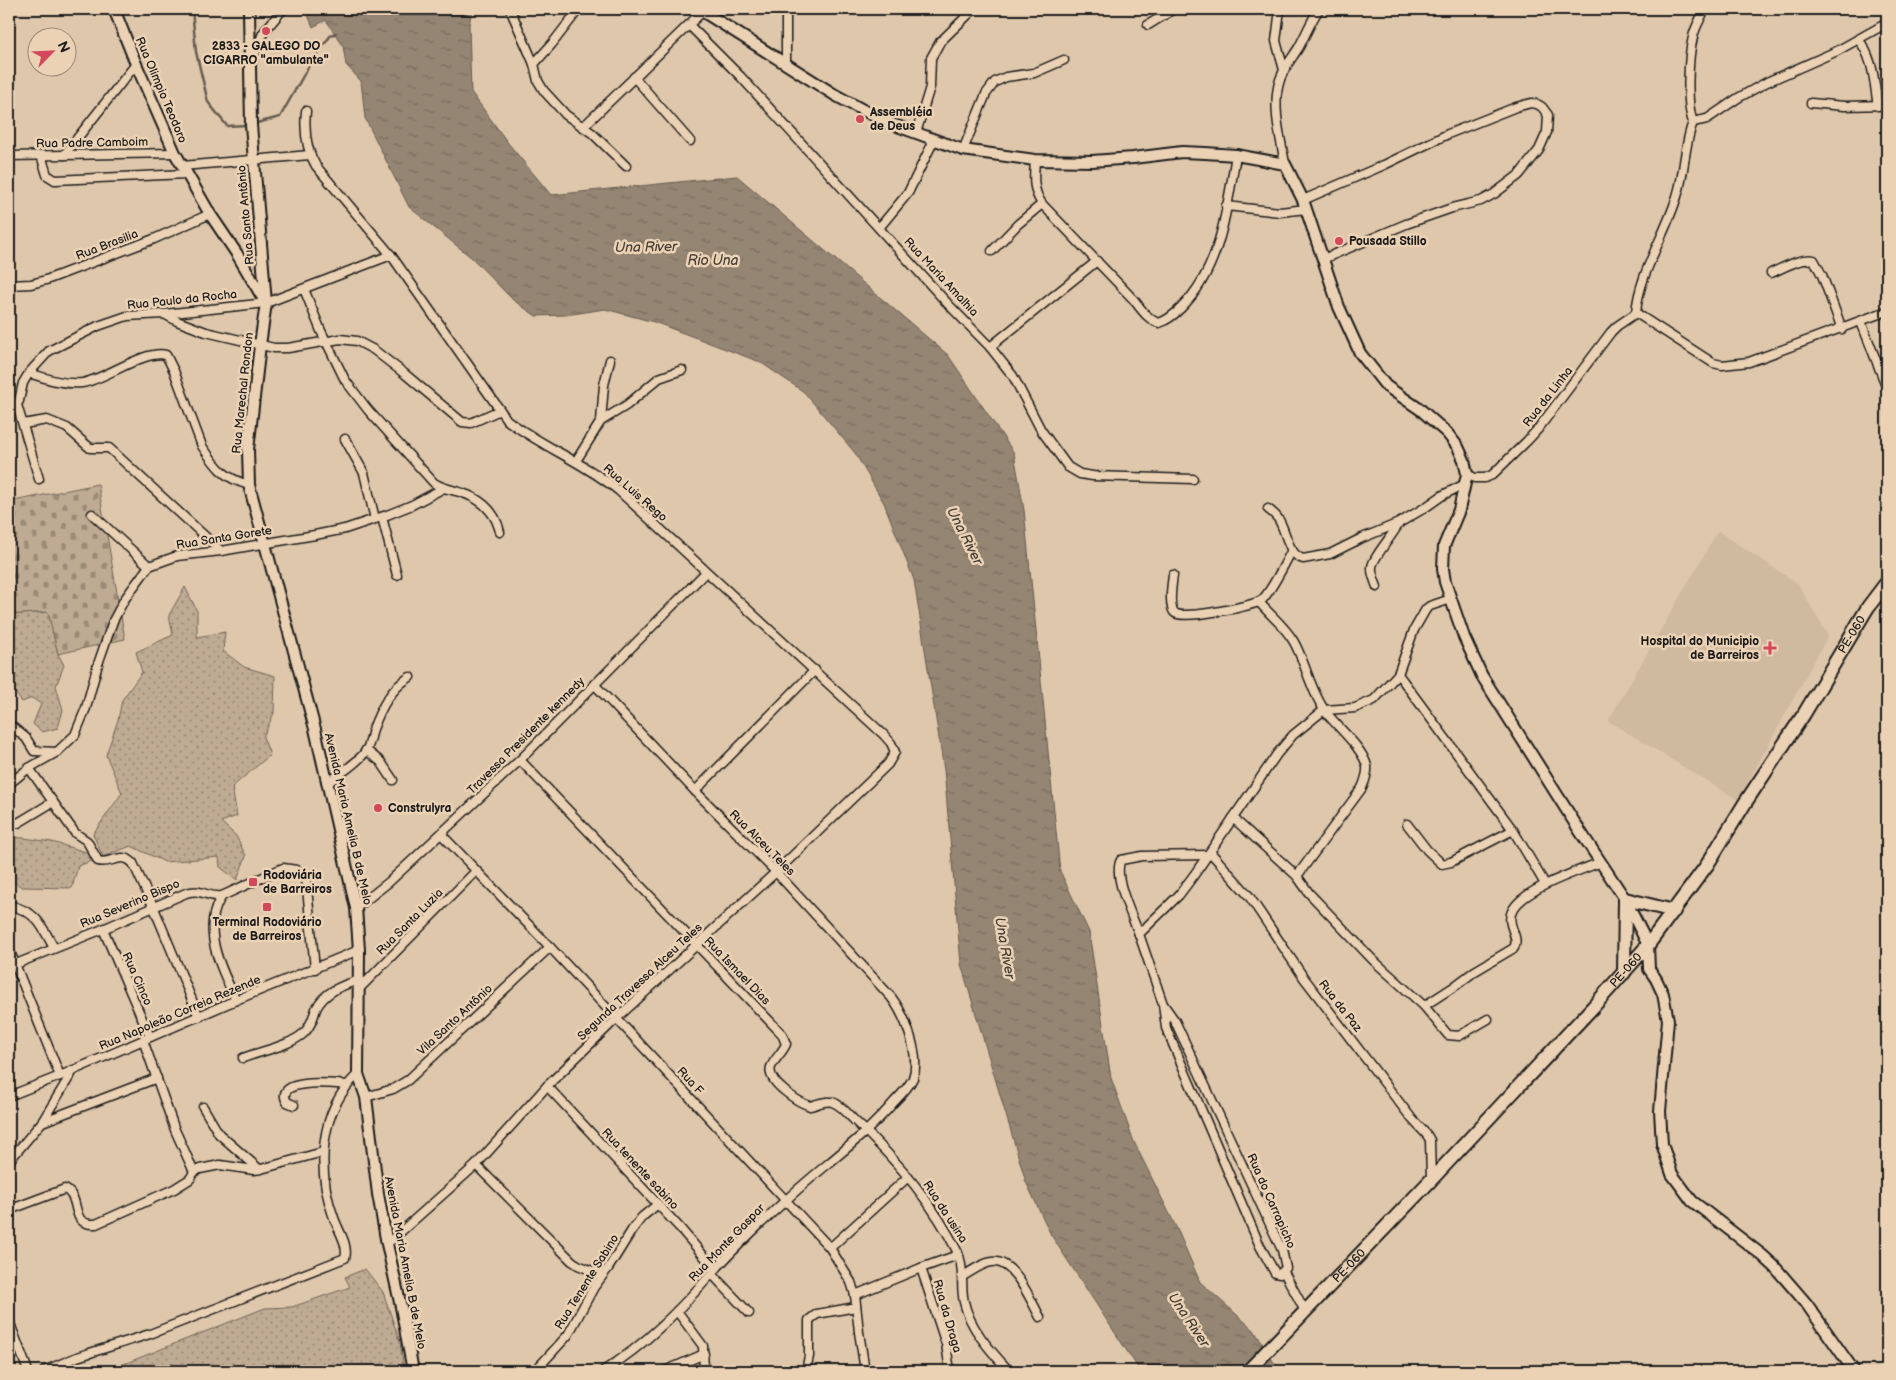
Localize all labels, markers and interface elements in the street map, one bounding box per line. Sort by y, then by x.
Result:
marker: 2833 - GALEGO DO CIGARRO "ambulante" [260,25,272,37]
north arrow [28,28,78,78]
street label: Rua Olimpio Teodoro [132,35,190,145]
text: N [54,39,73,55]
place label: 2833 - GALEGO DO CIGARRO "ambulante" [203,39,329,68]
place label: Assembléia de Deus [869,105,933,134]
marker: Assembléia de Deus [854,113,866,125]
street label: Rua Padre Camboim [36,135,148,151]
street label: Rua Santo Antônio [234,164,258,265]
street label: Rua Brasilia [74,226,140,264]
street label: Rua Maria Amalhia [901,234,982,320]
place label: Pousada Stillo [1349,234,1427,249]
marker: Pousada Stillo [1333,235,1345,247]
water label: Una River [615,238,678,256]
water label: Rio Una [687,252,739,269]
street label: Rua Paulo da Rocha [126,287,238,313]
street label: Rua Marechal Rondon [229,331,257,454]
street label: Rua da Linha [1520,364,1576,430]
street label: Rua Luis Rego [600,461,670,525]
water label: Una River [943,504,987,568]
street label: Rua Santa Gorete [175,523,273,553]
street label: PE-060 [1835,613,1869,656]
place label: Hospital do Municipio de Barreiros [1641,634,1759,663]
marker: Hospital do Municipio de Barreiros [1763,641,1777,655]
street label: Travessa Presidente kennedy [464,674,588,798]
street label: Avenida Maria Amelia B de Melo [321,732,375,907]
place label: Construlyra [388,801,451,816]
marker: Construlyra [372,802,384,814]
street label: Rua Alceu Teles [726,807,798,879]
place label: Rodoviária de Barreiros [263,868,332,897]
street label: Rua Severino Bispo [78,876,182,932]
marker: Rodoviária de Barreiros [247,876,259,888]
street label: Rua Santa Luzia [374,885,447,958]
marker: Terminal Rodoviário de Barreiros [261,901,273,913]
place label: Terminal Rodoviário de Barreiros [212,915,322,944]
water label: Una River [991,916,1019,981]
street label: Segunda Travessa Alceu Teles [574,920,706,1044]
street label: Rua Ismael Dias [701,934,773,1008]
street label: Rua Cinco [119,950,155,1008]
street label: PE-060 [1606,950,1645,990]
street label: Rua Napoleão Correia Rezende [97,972,263,1054]
street label: Rua da Paz [1315,977,1365,1035]
street label: Vila Santo Antônio [414,981,496,1059]
street label: Rua F [673,1064,707,1099]
street label: Rua tenente sabino [598,1125,682,1213]
street label: Rua do Carrapicho [1243,1151,1299,1251]
street label: Avenida Maria Amelia B de Melo [381,1175,429,1351]
street label: Rua da usina [919,1178,971,1246]
street label: Rua Monte Gaspar [686,1200,769,1285]
street label: Rua Tenente Sabino [552,1232,622,1332]
street label: PE-060 [1329,1245,1369,1286]
street label: Rua da Draga [929,1278,965,1355]
water label: Una River [1165,1289,1214,1351]

